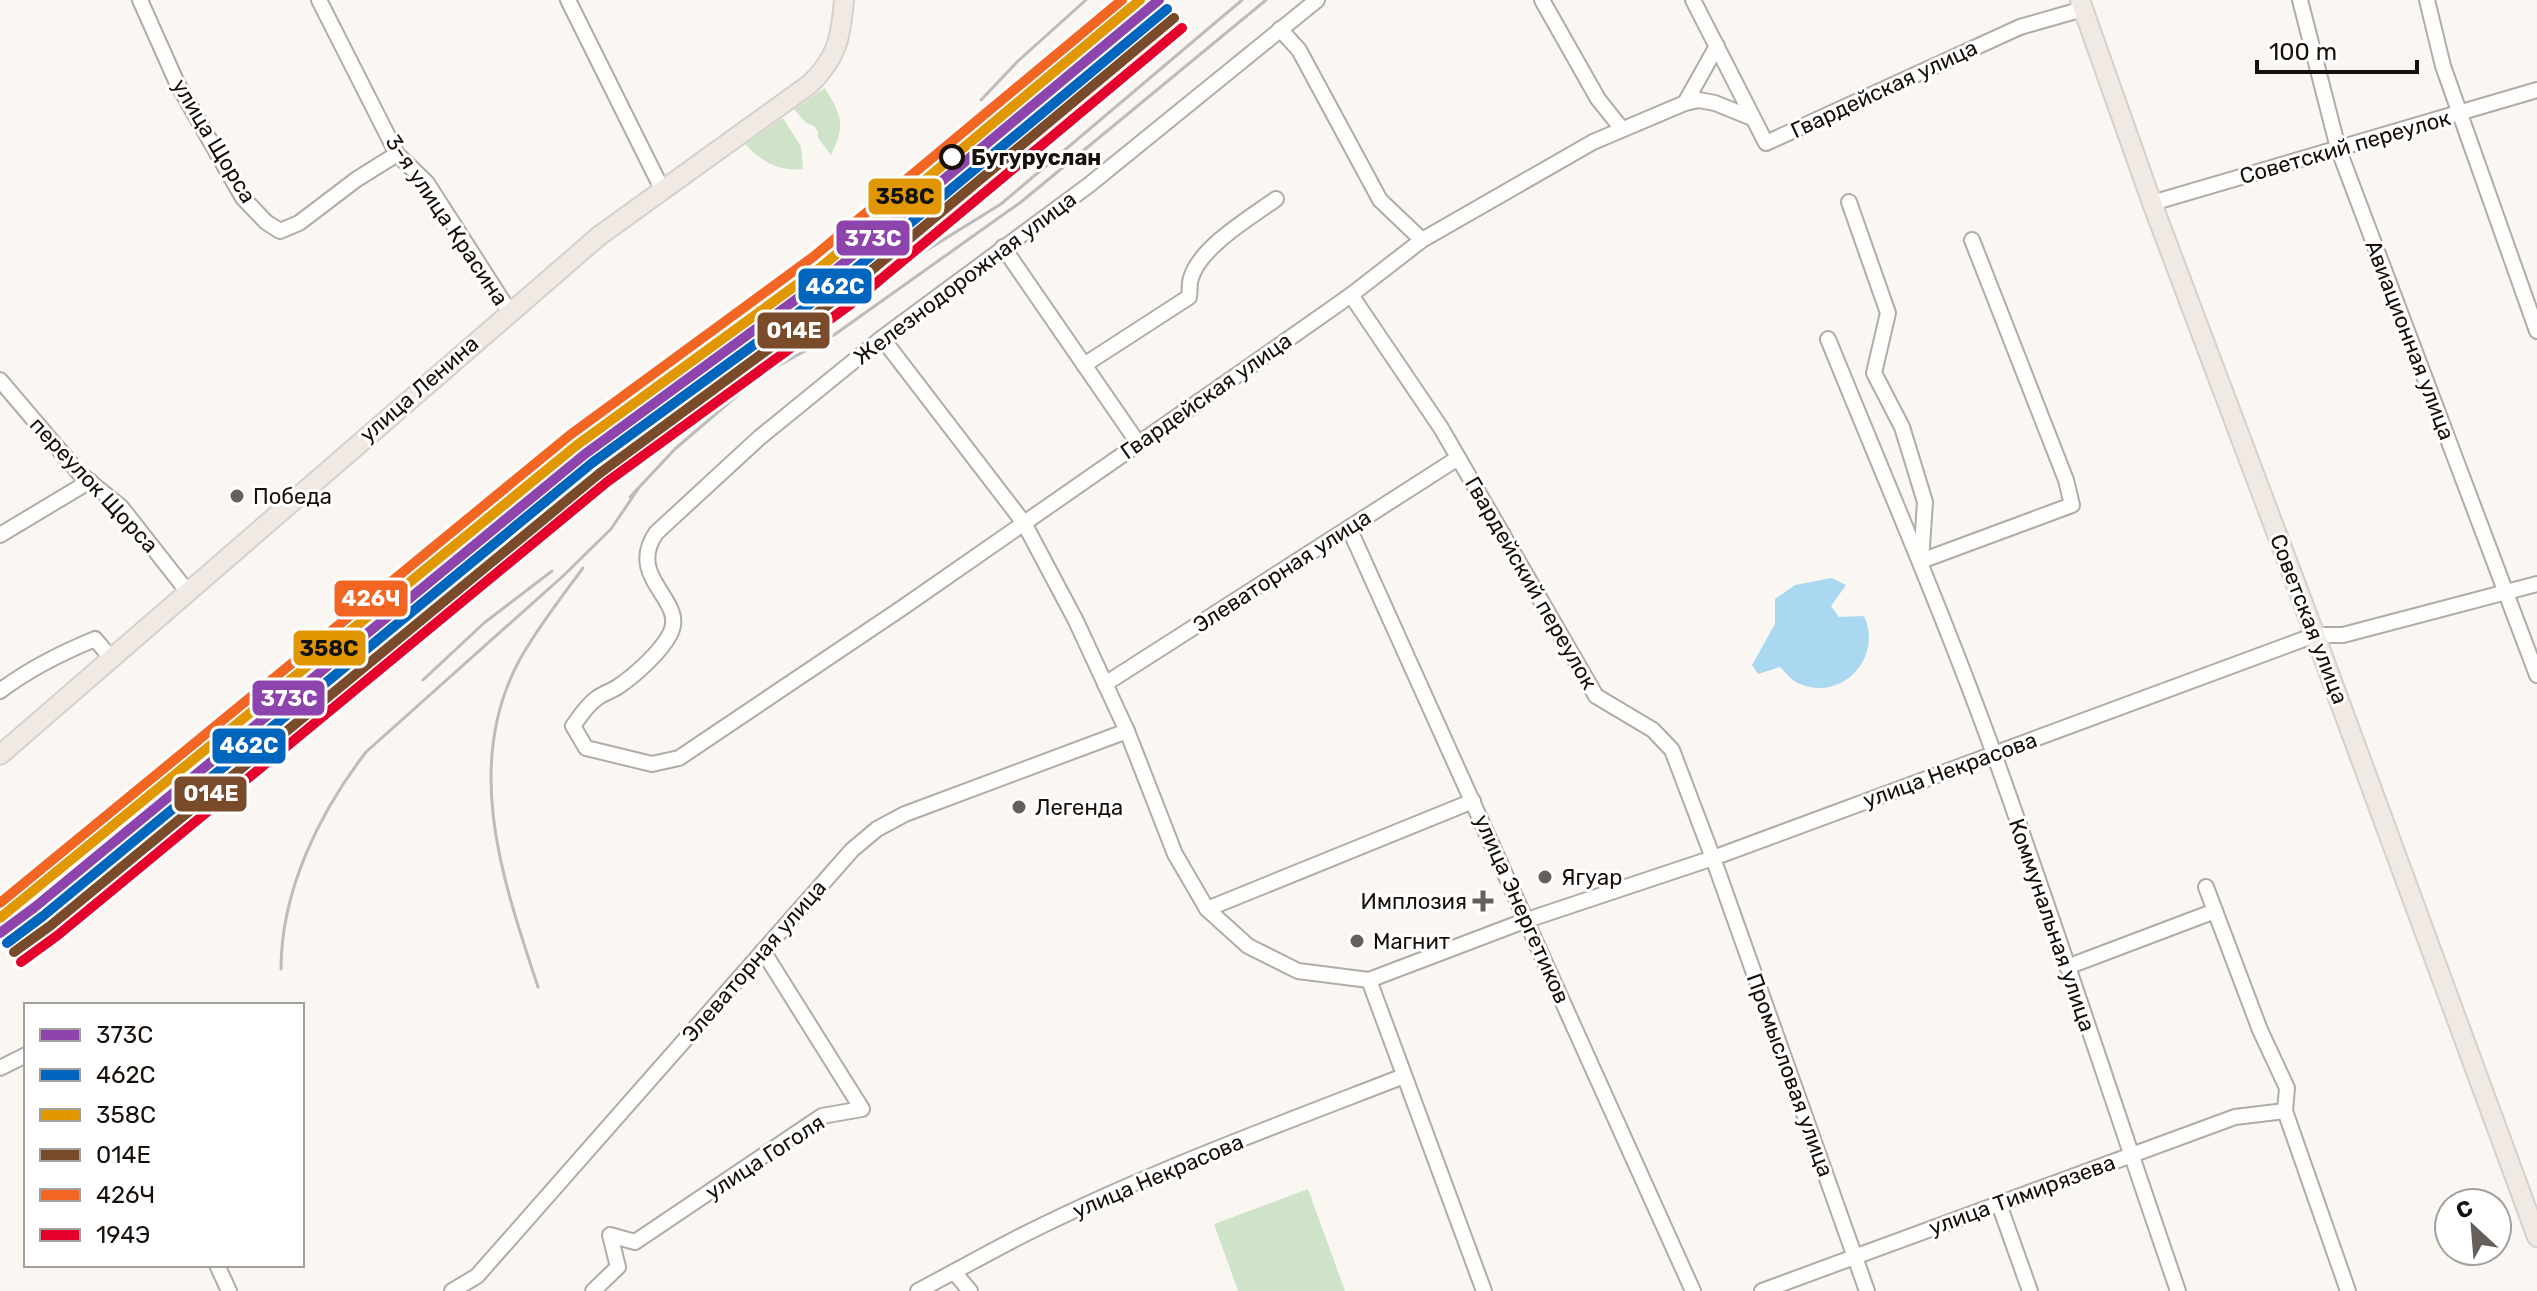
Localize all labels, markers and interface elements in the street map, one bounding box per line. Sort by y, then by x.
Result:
scale bar [2257,24,2417,74]
street label: Гвардейская улица [1786,34,1982,144]
text: 100 m [2269,38,2337,66]
street label: улица Щорса [166,74,262,208]
street label: Советский переулок [2236,104,2454,190]
street label: 3-я улица Красина [380,129,514,311]
place label: Бугуруслан [971,144,1101,171]
marker: Бугуруслан [940,145,964,169]
line badge: 358С [867,177,943,216]
text: 358С [875,183,935,210]
street label: Железнодорожная улица [848,185,1082,371]
line badge: 373C [835,219,911,257]
text: 373C [844,225,902,252]
street label: Авиационная улица [2359,236,2461,444]
line badge: 462С [797,267,873,305]
text: 462С [805,273,865,300]
line badge: 014Е [756,311,831,350]
text: 014Е [767,317,821,344]
street label: Гвардейская улица [1115,327,1297,465]
street label: улица Ленина [354,330,484,448]
street label: переулок Щорса [24,412,164,558]
street label: Гвардейский переулок [1459,472,1603,694]
place label: Победа [253,483,332,510]
marker: Победа [228,487,246,505]
street label: Элеваторная улица [1188,503,1376,639]
street label: Советская улица [2264,530,2354,708]
line badge: 426Ч [333,579,409,618]
text: 426Ч [341,585,401,612]
line badge: 358С [292,629,367,667]
text: 358С [299,635,359,662]
line badge: 373C [251,679,326,717]
text: 373C [260,685,318,712]
street label: улица Некрасова [1859,726,2041,814]
line badge: 462С [211,727,287,765]
text: 462С [219,732,279,759]
line badge: 014Е [173,775,248,813]
text: 014Е [184,780,238,807]
place label: Легенда [1035,794,1123,821]
marker: Легенда [1010,798,1028,816]
street label: улица Энергетиков [1468,810,1576,1008]
street label: Коммунальная улица [2003,815,2101,1035]
place label: Ягуар [1561,864,1622,891]
marker: Ягуар [1536,868,1554,886]
street label: Элеваторная улица [676,874,832,1048]
place label: Имплозия [1361,888,1467,915]
marker: Имплозия [1474,892,1492,910]
place label: Магнит [1373,928,1450,955]
marker: Магнит [1348,932,1366,950]
street label: Промысловая улица [1741,970,1839,1180]
legend [24,1003,304,1267]
text: 373C [96,1021,153,1049]
text: 462С [96,1061,155,1089]
text: 358С [96,1101,156,1129]
street label: улица Гоголя [700,1109,830,1205]
street label: улица Некрасова [1068,1128,1248,1224]
text: 014Е [96,1141,151,1169]
street label: улица Тимирязева [1925,1149,2119,1241]
text: 426Ч [96,1181,155,1209]
north arrow [2433,1187,2513,1267]
text: С [2452,1194,2477,1225]
text: 194Э [96,1221,150,1249]

